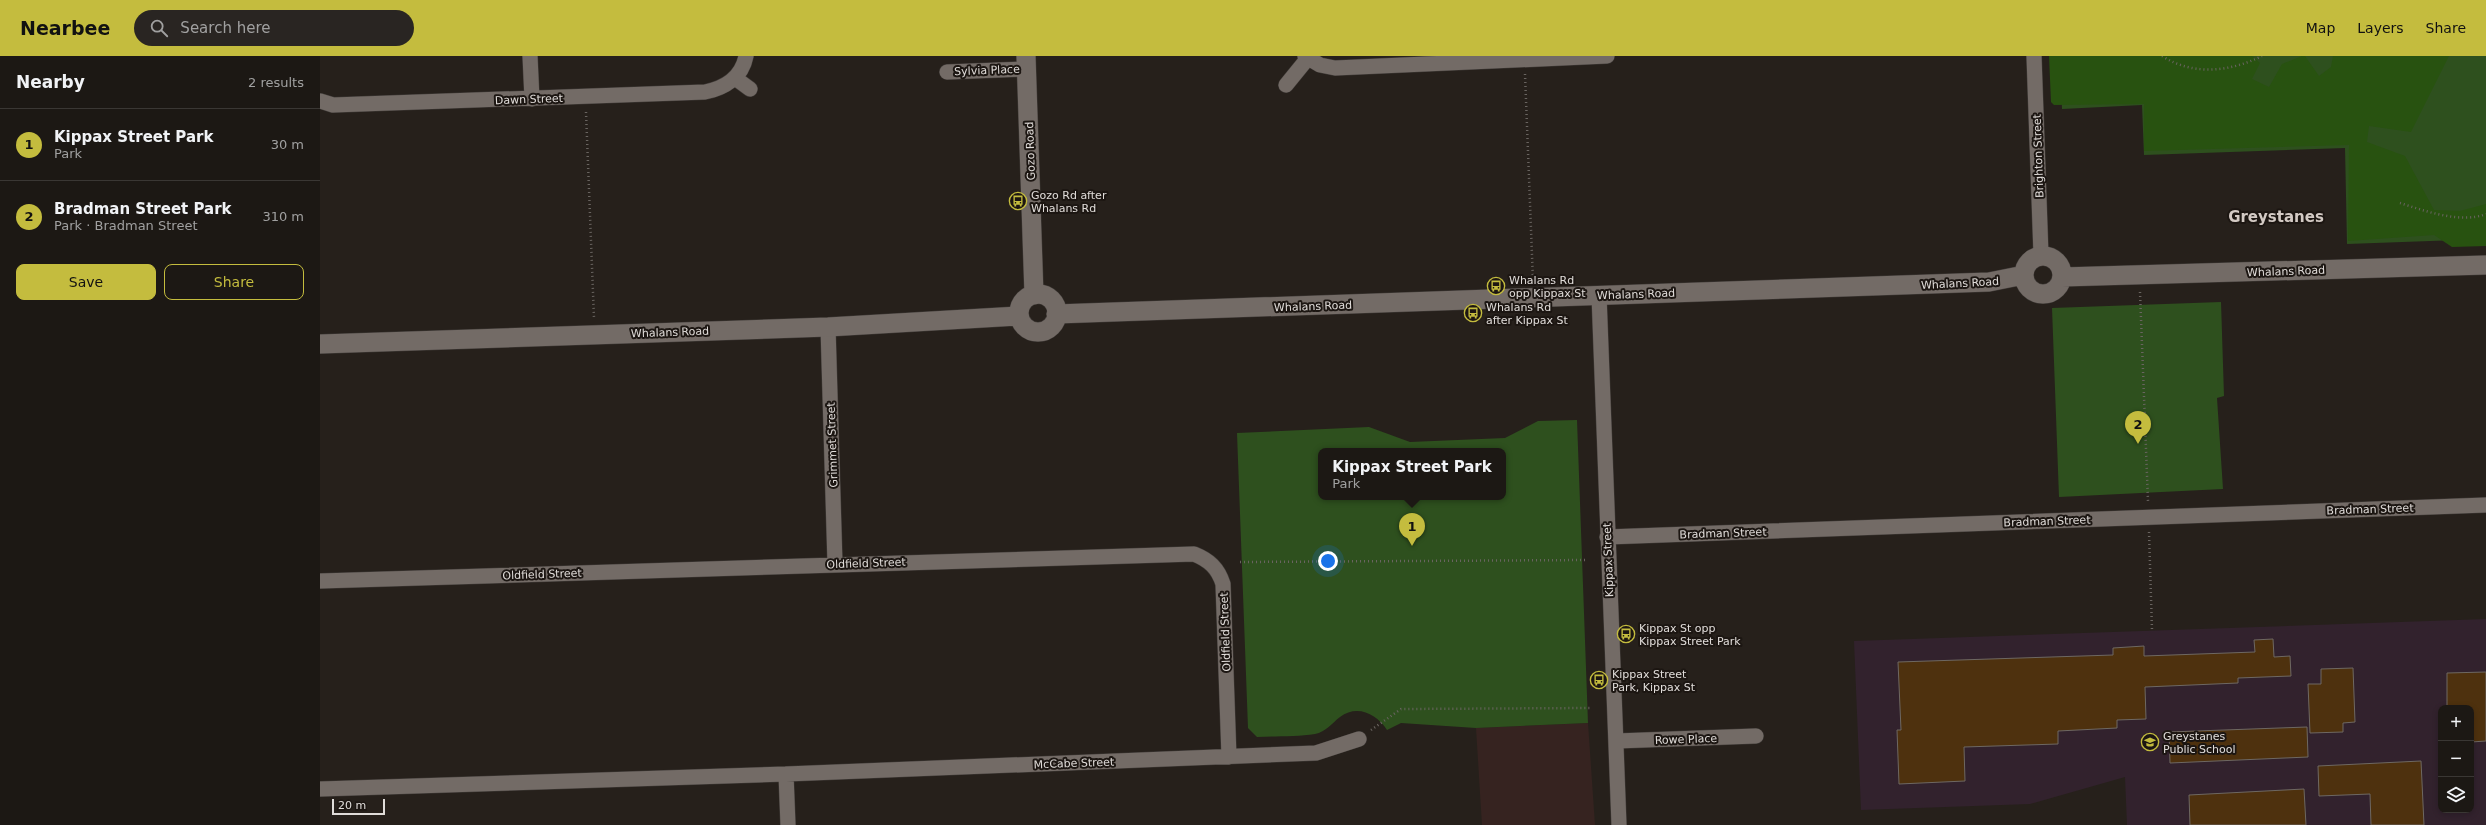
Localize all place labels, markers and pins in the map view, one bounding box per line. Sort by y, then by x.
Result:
place label: Gozo Rd after Whalans Rd [1031,189,1107,215]
bus stop icon: Gozo Rd after Whalans Rd [1008,191,1028,211]
place label: Whalans Rd opp Kippax St [1509,274,1586,300]
bus stop icon: Whalans Rd opp Kippax St [1486,276,1506,296]
place label: Whalans Rd after Kippax St [1486,301,1568,327]
bus stop icon: Whalans Rd after Kippax St [1463,303,1483,323]
pin: 2 [2125,411,2151,444]
pin: 1 [1399,513,1425,546]
place label: Kippax St opp Kippax Street Park [1639,622,1741,648]
bus stop icon: Kippax St opp Kippax Street Park [1616,624,1636,644]
place label: Kippax Street Park, Kippax St [1612,668,1696,694]
bus stop icon: Kippax Street Park, Kippax St [1589,670,1609,690]
place label: Greystanes Public School [2163,730,2236,756]
school or university icon: Greystanes Public School [2140,732,2160,752]

